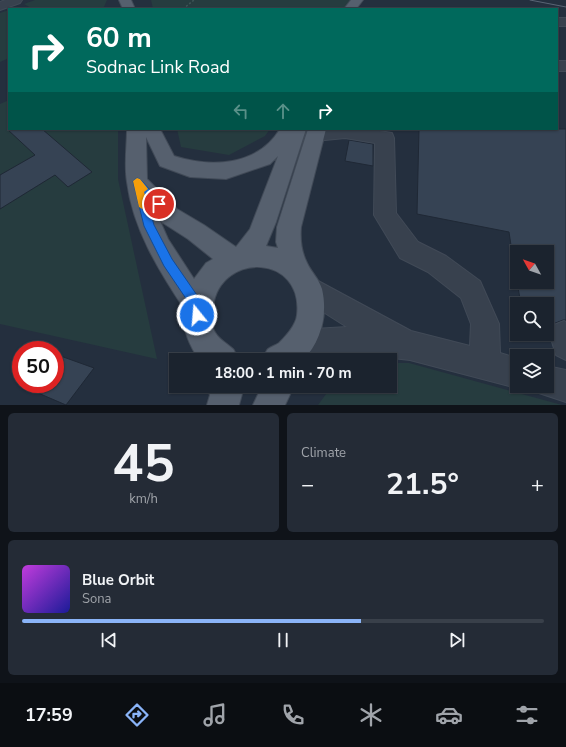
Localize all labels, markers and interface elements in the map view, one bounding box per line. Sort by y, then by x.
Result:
text: 60 m [86,19,152,57]
icon: right [20,24,72,76]
text: Sodnac Link Road [86,55,230,79]
icon: left [230,100,252,122]
icon: ahead [272,100,294,122]
icon: right [314,100,336,122]
pin [142,187,176,221]
icon: arrive [148,193,170,215]
north arrow [510,245,554,289]
map controls [510,245,554,393]
position arrow [176,294,218,336]
button: search [510,297,554,341]
speed limit sign: 50 [12,341,64,393]
button: layers [510,349,554,393]
text: 18:00 · 1 min · 70 m [214,363,352,383]
text: 45 [112,428,175,499]
text: Climate [301,444,346,462]
text: 21.5° [386,464,459,505]
text: − [301,470,314,500]
text: + [531,470,544,500]
text: km/h [129,490,158,508]
text: Blue Orbit [82,570,154,590]
text: Sona [82,590,112,608]
icon: previous [98,629,120,651]
icon: pause [272,629,294,651]
icon: next [446,629,468,651]
icon: directions [123,701,151,729]
icon: music [201,701,229,729]
icon: phone [279,701,307,729]
icon: climate [357,701,385,729]
icon: car [435,701,463,729]
icon: filters [513,701,541,729]
text: 17:59 [25,703,73,727]

